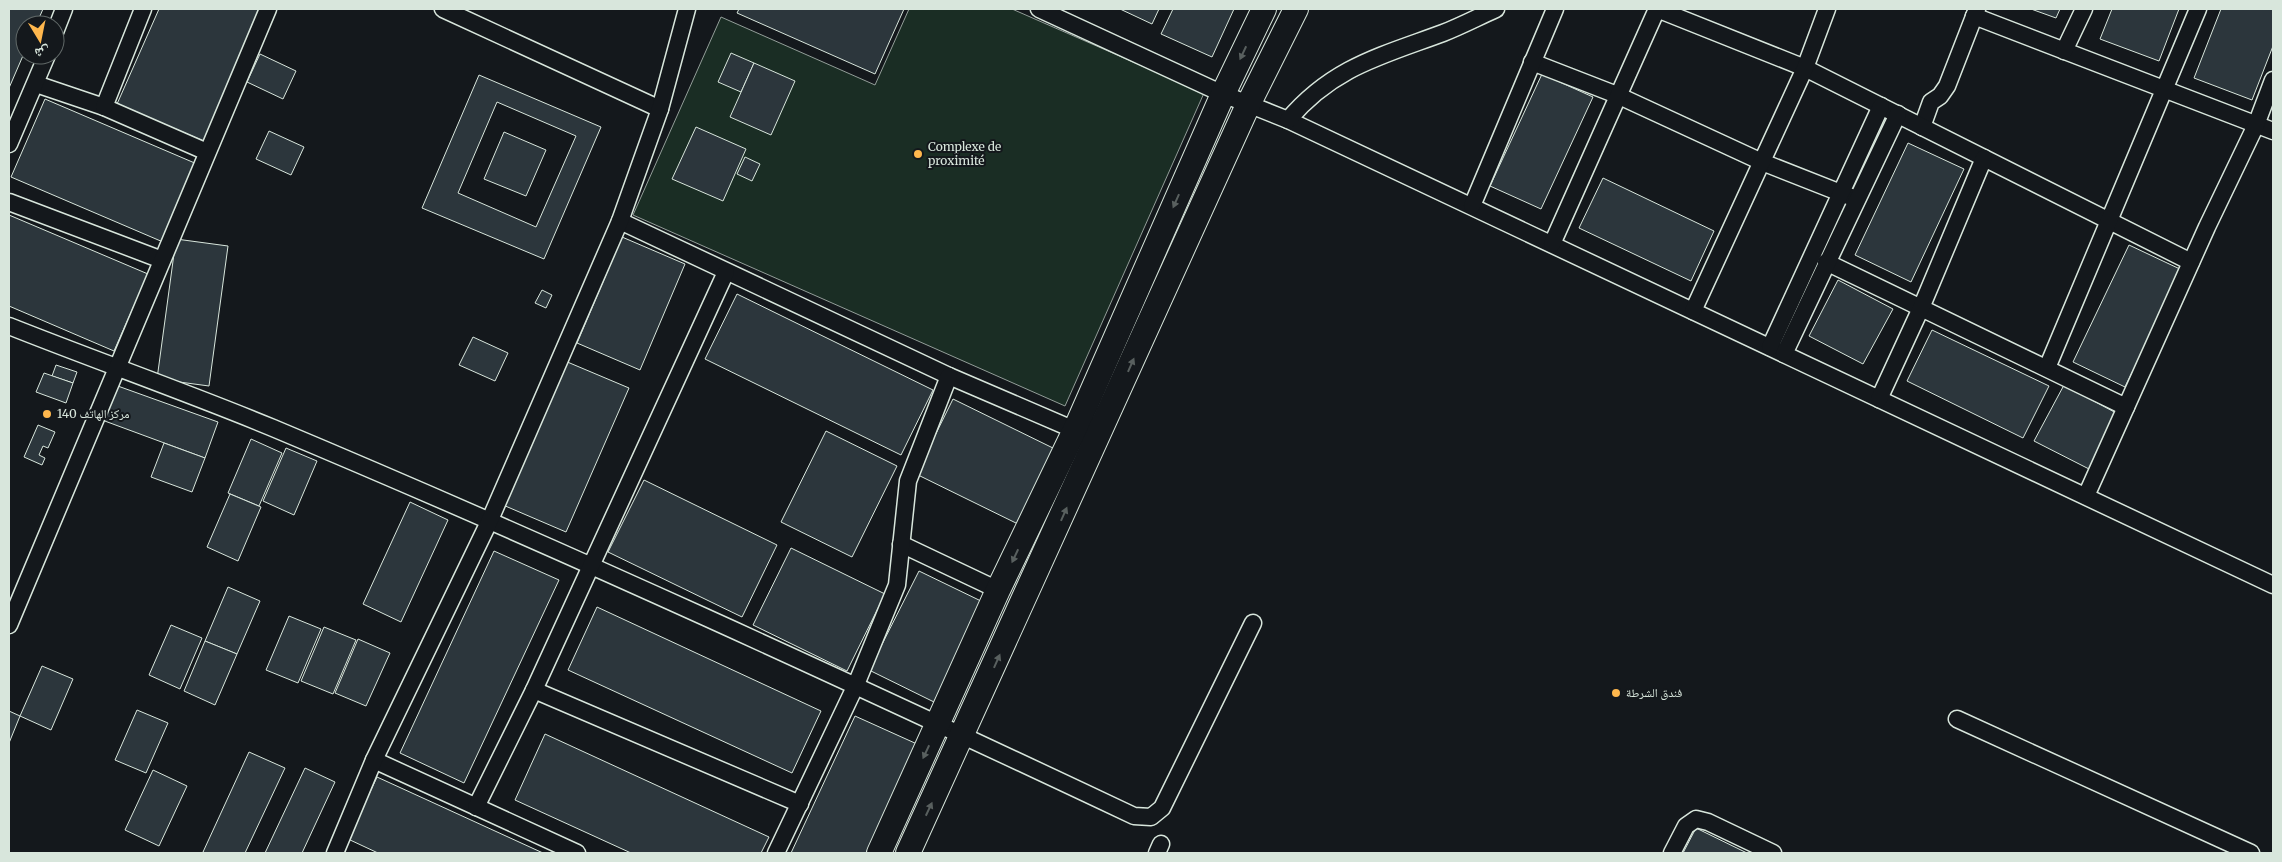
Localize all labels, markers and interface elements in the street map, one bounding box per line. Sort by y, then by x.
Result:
north arrow [15,15,65,65]
text: ش [33,43,51,63]
one-way arrow [1239,46,1247,60]
place label: Complexe de proximité [928,139,1001,168]
marker: Complexe de proximité [912,148,924,160]
one-way arrow [1172,194,1180,208]
one-way arrow [1128,358,1136,372]
place label: مركز الهاتف 140 [57,406,130,421]
marker: مركز الهاتف 140 [41,408,53,420]
one-way arrow [1060,506,1069,521]
one-way arrow [1011,549,1019,563]
one-way arrow [993,654,1001,668]
place label: فندق الشرطة [1626,685,1682,700]
marker: فندق الشرطة [1610,687,1622,699]
one-way arrow [922,745,930,759]
one-way arrow [925,802,933,816]

